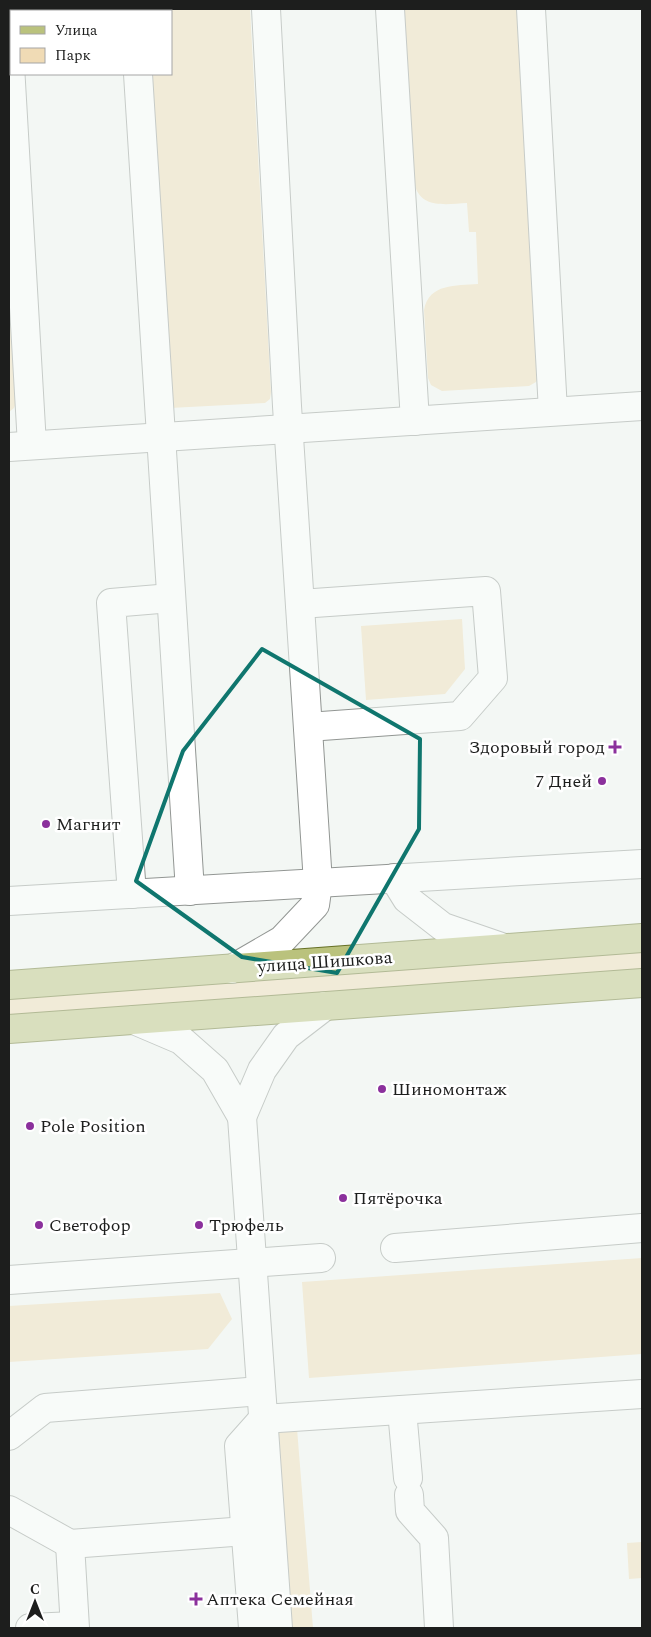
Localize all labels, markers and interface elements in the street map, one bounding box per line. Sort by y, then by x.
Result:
legend [10,10,172,75]
text: Улица [55,19,98,42]
text: Парк [55,44,91,67]
place label: Здоровый город [469,734,605,761]
marker: Здоровый город [609,741,621,753]
place label: 7 Дней [535,768,592,795]
marker: 7 Дней [596,775,608,787]
place label: Магнит [56,811,121,838]
marker: Магнит [40,818,52,830]
street label: улица Шишкова [256,944,394,980]
place label: Шиномонтаж [392,1076,507,1103]
marker: Шиномонтаж [376,1083,388,1095]
place label: Pole Position [40,1113,146,1140]
marker: Pole Position [24,1120,36,1132]
place label: Пятёрочка [353,1185,443,1212]
marker: Пятёрочка [337,1192,349,1204]
place label: Светофор [49,1212,131,1239]
place label: Трюфель [209,1212,284,1239]
marker: Светофор [33,1219,45,1231]
marker: Трюфель [193,1219,205,1231]
north arrow [10,1577,60,1627]
text: С [30,1579,40,1600]
place label: Аптека Семейная [206,1586,354,1613]
marker: Аптека Семейная [190,1593,202,1605]

